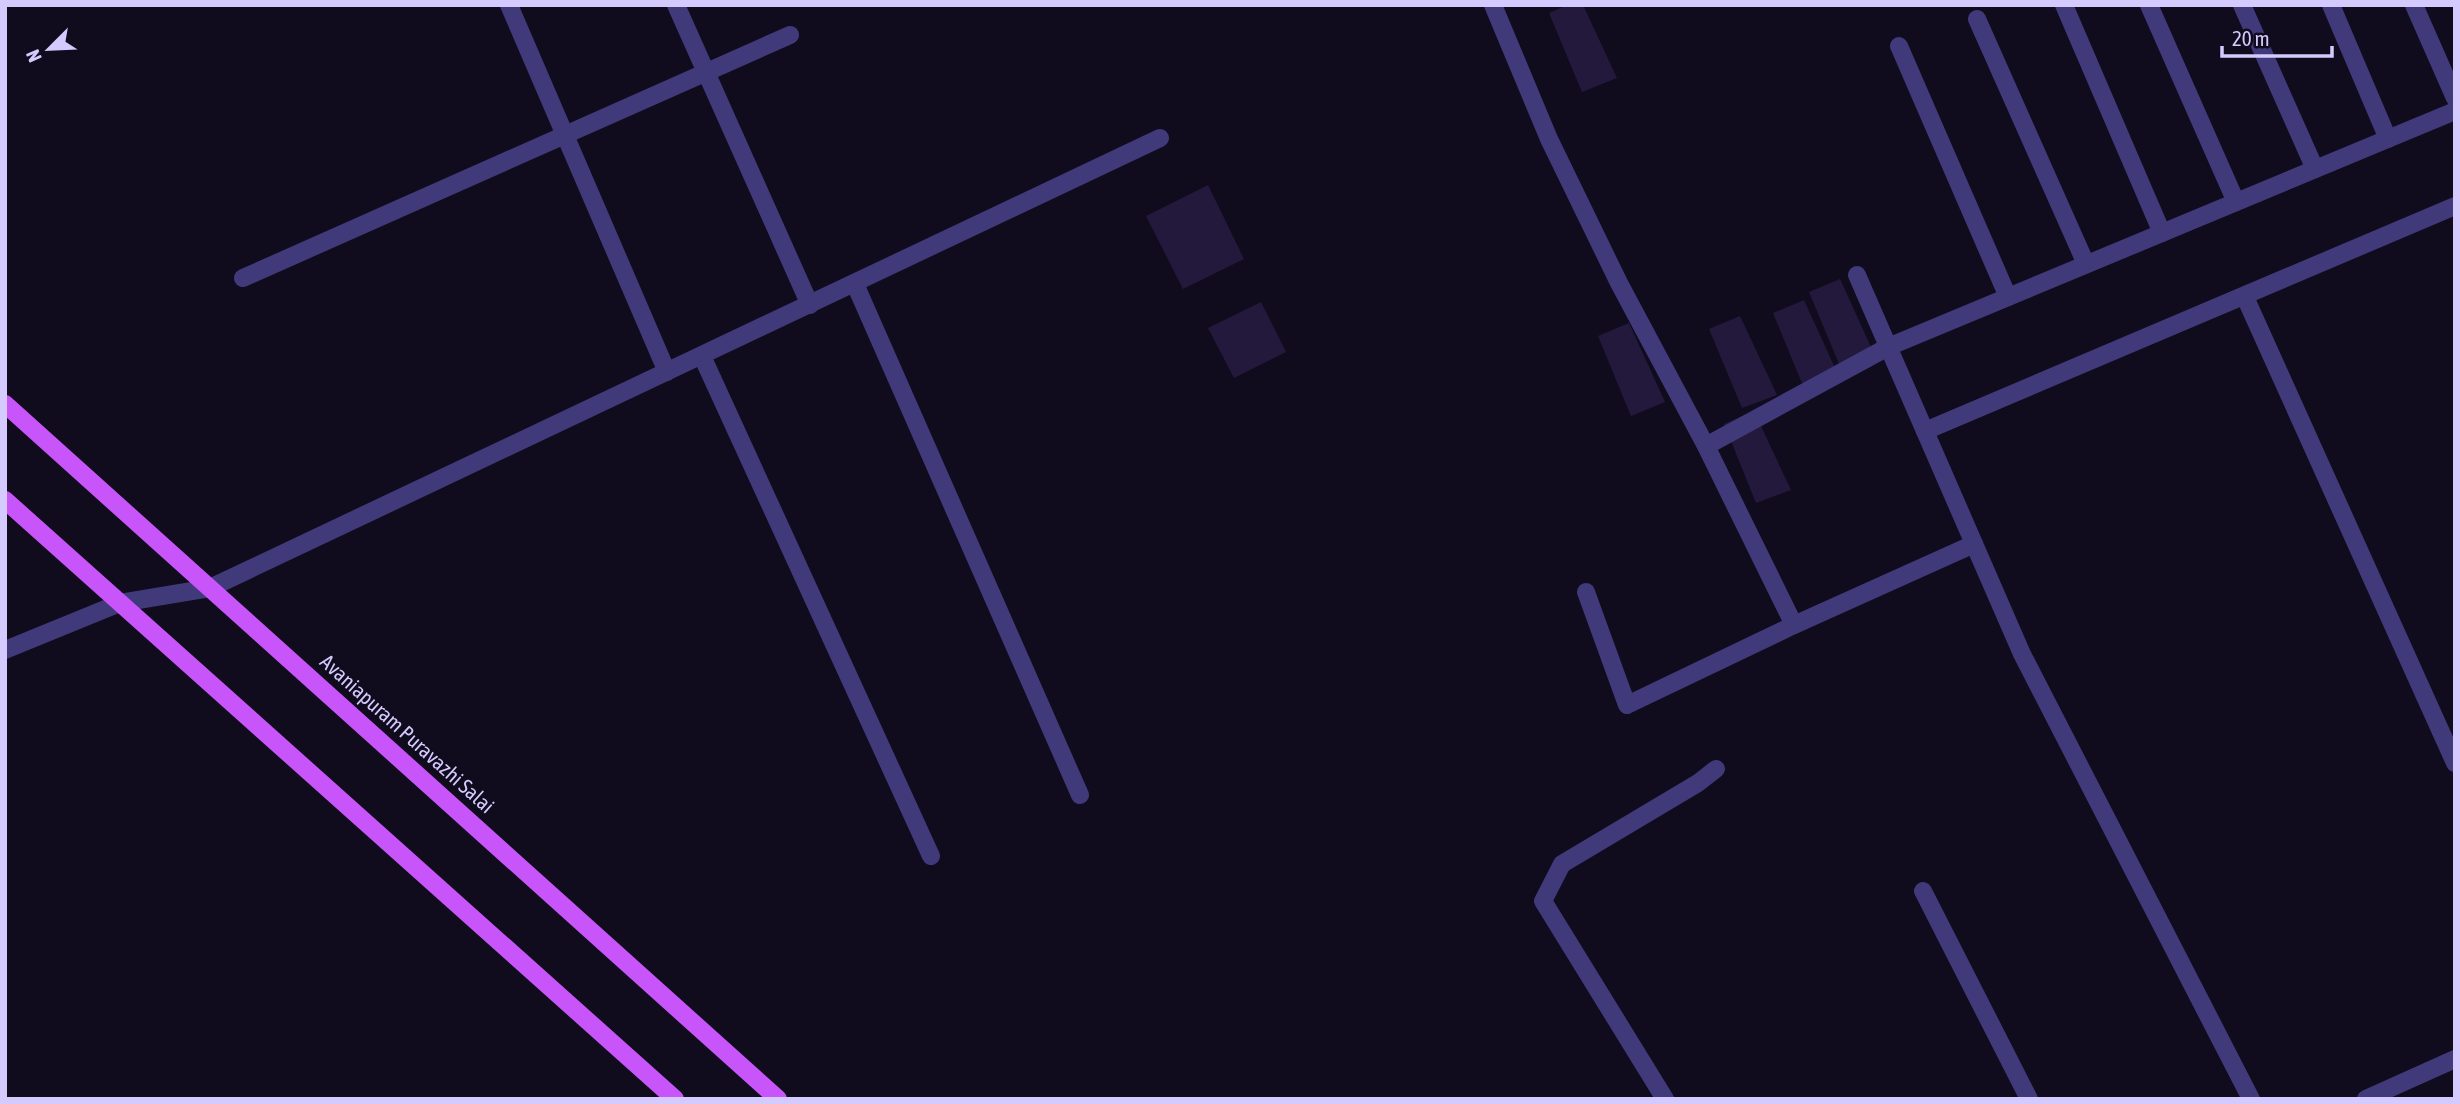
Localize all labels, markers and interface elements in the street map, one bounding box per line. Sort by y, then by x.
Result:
north arrow [14,14,84,84]
scale bar [2222,14,2332,58]
text: 20 m [2232,26,2270,50]
text: N [21,46,46,66]
street label: Avaniapuram Puravazhi Salai [316,649,499,818]

